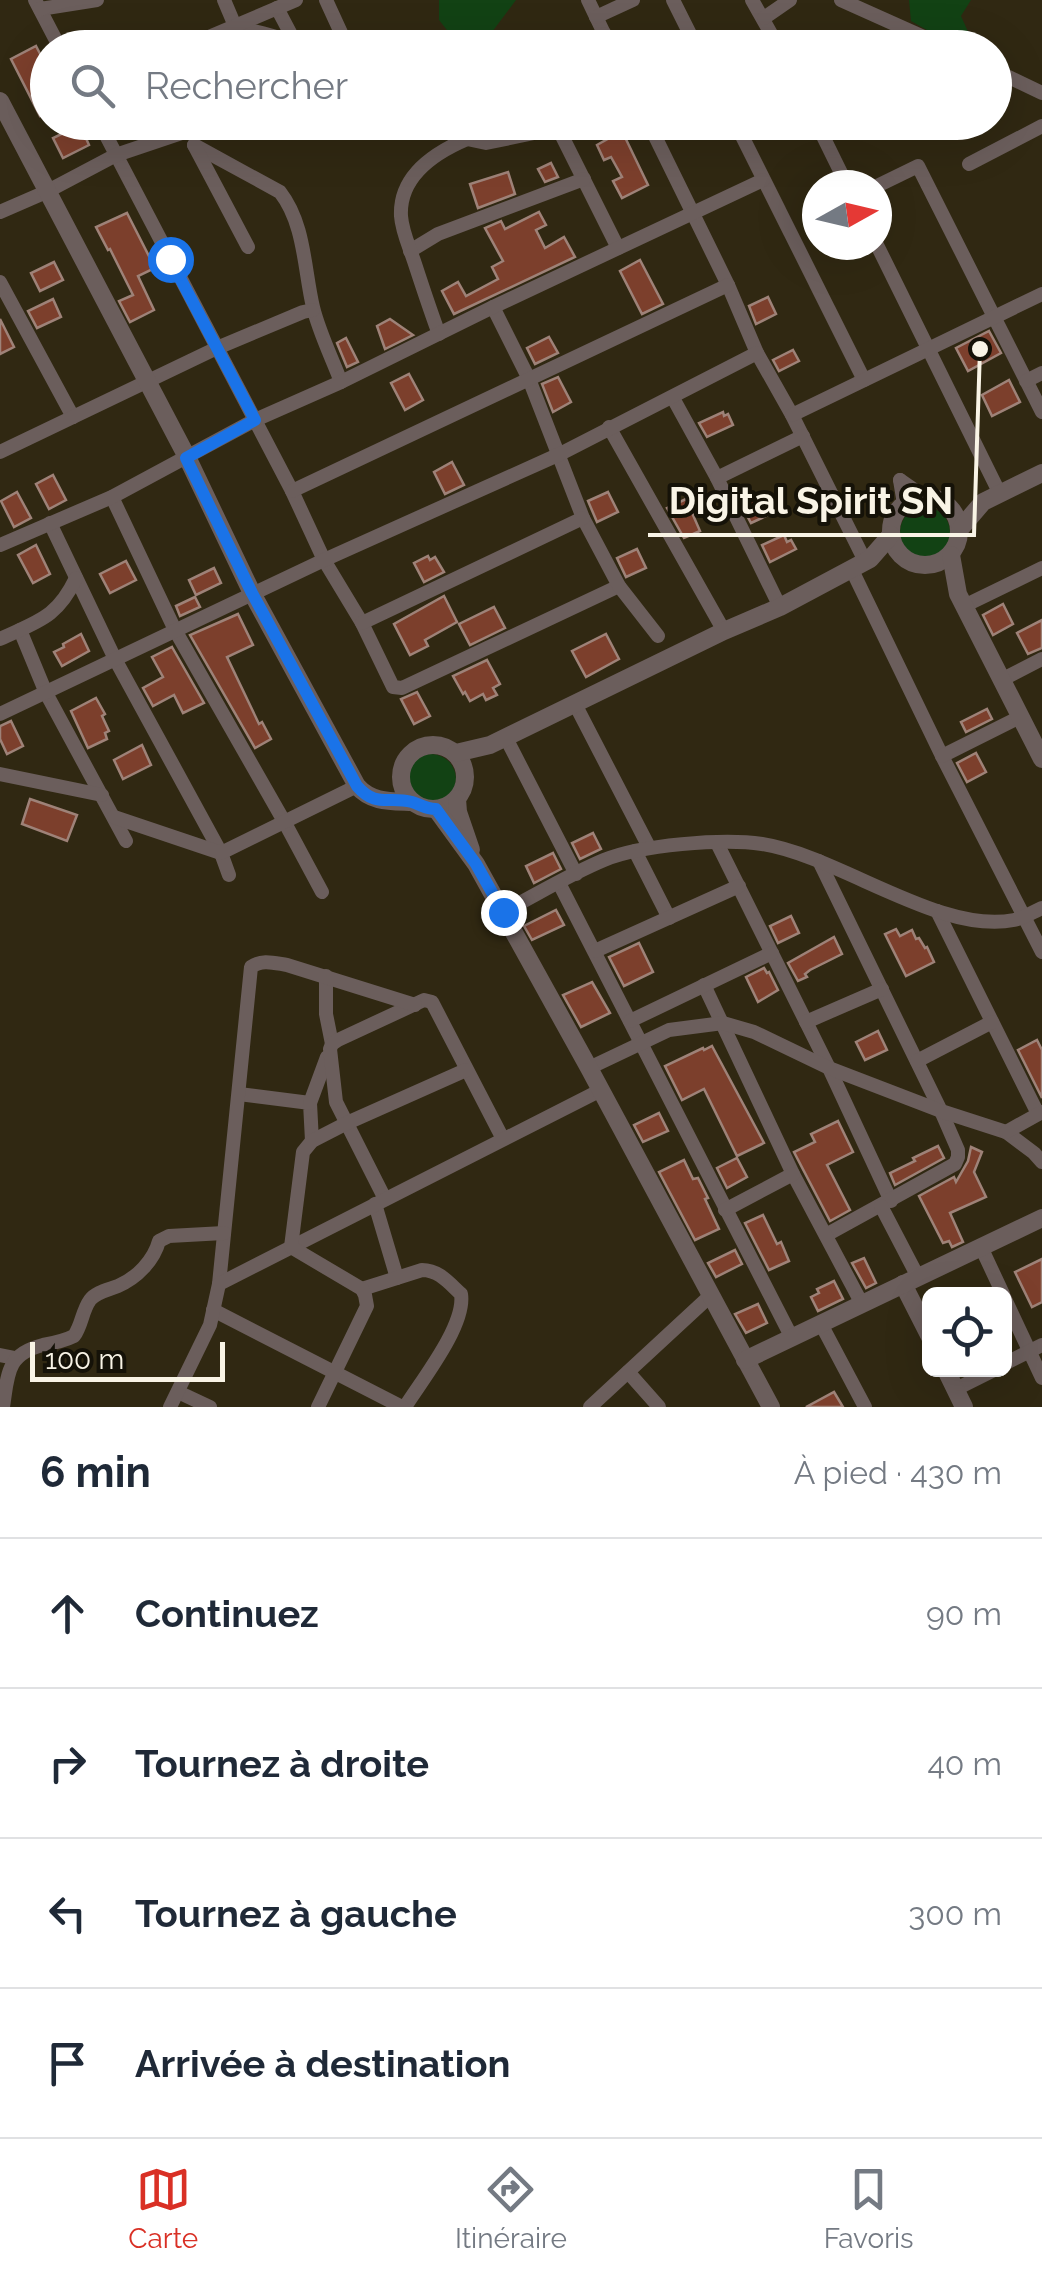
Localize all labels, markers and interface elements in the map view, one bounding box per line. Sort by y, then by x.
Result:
search box [30,30,1012,140]
icon: search [65,58,120,113]
text: Rechercher [145,63,348,108]
north arrow [802,170,892,260]
route start [148,237,194,283]
callout: Digital Spirit SN [648,467,974,535]
text: Digital Spirit SN [669,478,953,523]
route end [481,890,527,936]
map controls [922,1287,1012,1377]
button: locate [922,1287,1012,1377]
scale bar [30,1337,225,1382]
text: 100 m [45,1343,124,1376]
text: 6 min [40,1448,151,1497]
text: À pied · 430 m [794,1454,1002,1491]
icon: ahead [40,1586,95,1641]
text: Continuez [135,1591,319,1636]
text: 90 m [926,1595,1002,1632]
icon: right [40,1736,95,1791]
text: Tournez à droite [135,1741,429,1786]
text: 40 m [927,1745,1002,1782]
icon: left [40,1886,95,1941]
text: Tournez à gauche [135,1891,457,1936]
text: 300 m [908,1895,1002,1932]
icon: arrive [40,2036,95,2091]
text: Arrivée à destination [135,2041,511,2086]
tab: Carte [128,2162,198,2255]
tab: Itinéraire [455,2162,567,2255]
tab: Favoris [824,2162,914,2255]

